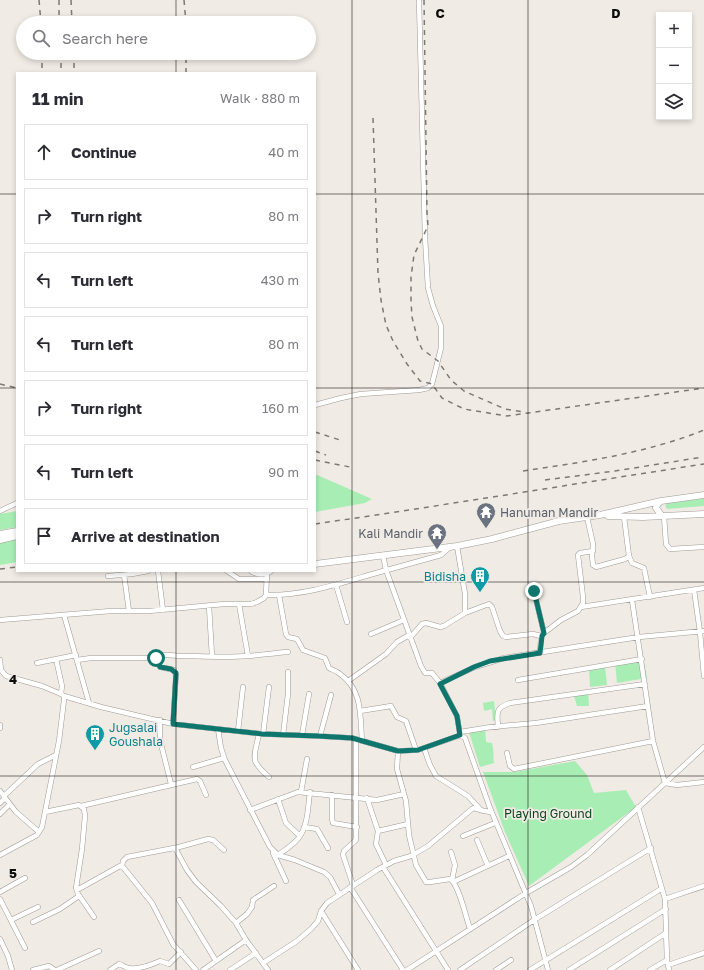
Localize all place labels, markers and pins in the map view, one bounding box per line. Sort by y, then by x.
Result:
temple icon: Hanuman Mandir [475,501,497,529]
place label: Hanuman Mandir [500,505,598,520]
temple icon: Kali Mandir [426,522,448,550]
place label: Kali Mandir [358,526,423,541]
building icon: Bidisha [469,565,491,593]
place label: Bidisha [424,569,466,584]
place label: Jugsalai Goushala [109,720,163,749]
building icon: Jugsalai Goushala [84,723,106,751]

